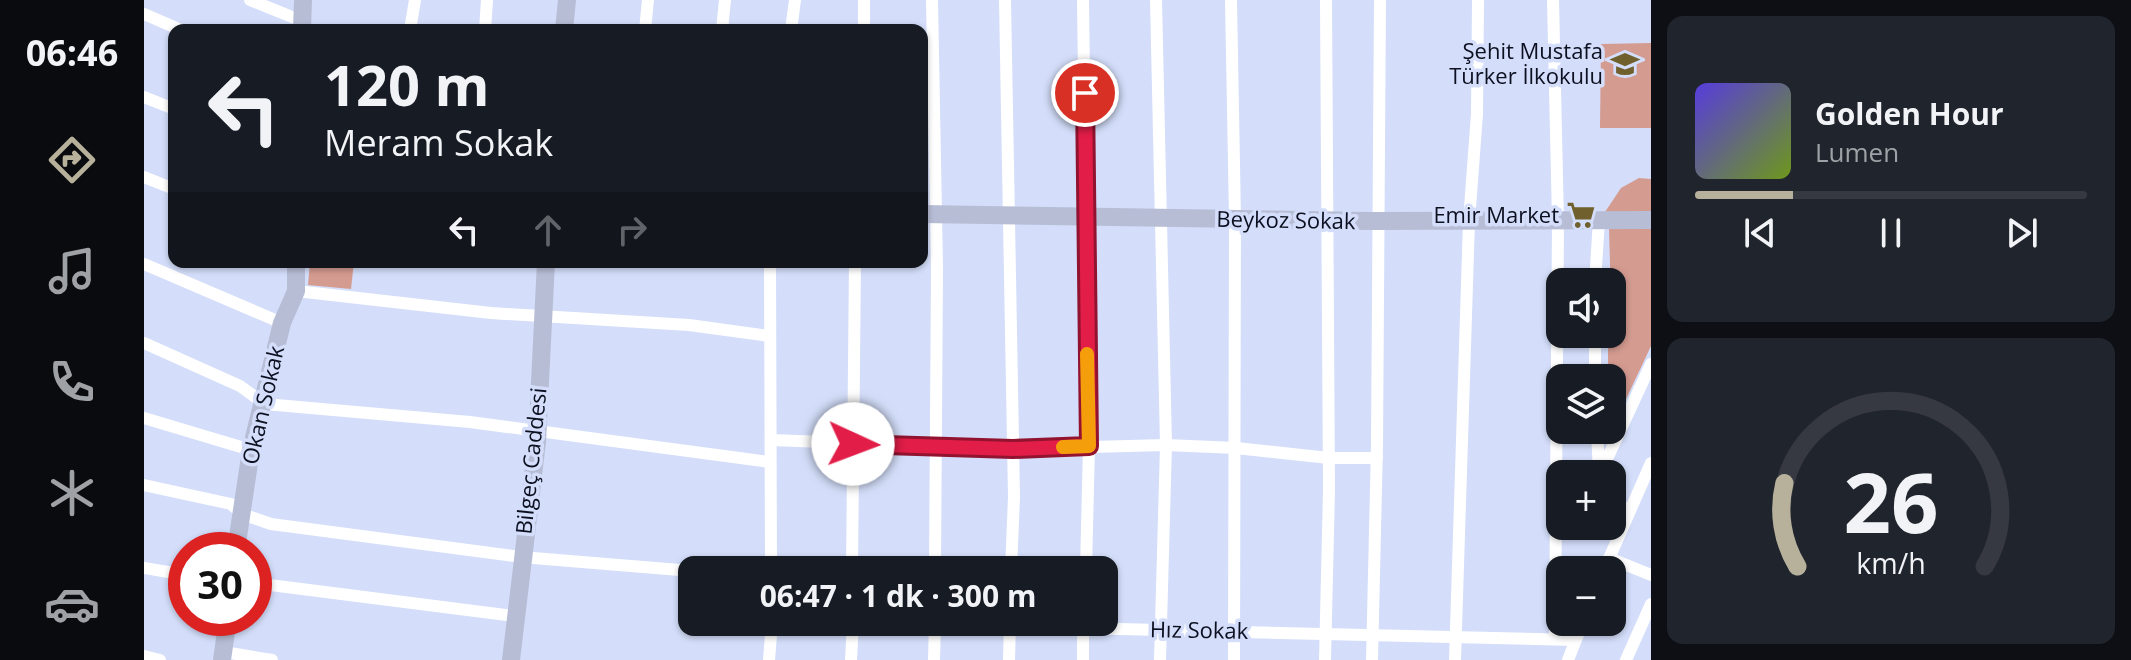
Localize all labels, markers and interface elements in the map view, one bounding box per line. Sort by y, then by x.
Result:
text: 06:46 [26,28,118,77]
place label: Şehit Mustafa Türker İlkokulu [1449,35,1603,90]
text: 120 m [324,46,490,122]
school or university icon: Şehit Mustafa Türker İlkokulu [1610,49,1640,79]
icon: left [192,56,296,160]
pin [1051,59,1119,127]
icon: arrive [1063,71,1107,115]
text: Golden Hour [1815,93,2004,134]
text: Meram Sokak [324,118,553,167]
icon: directions [44,132,100,188]
text: Lumen [1815,134,1899,170]
place label: Emir Market [1433,199,1559,229]
supermarket icon: Emir Market [1566,200,1596,230]
street label: Beykoz Sokak [1216,203,1356,235]
icon: left [442,208,486,252]
icon: ahead [526,208,570,252]
icon: right [610,208,654,252]
icon: previous [1738,211,1782,255]
icon: pause [1869,211,1913,255]
icon: next [2000,211,2044,255]
icon: music [44,243,100,299]
map controls [1546,268,1626,636]
button: sound [1546,268,1626,348]
street label: Okan Sokak [234,342,290,467]
icon: phone [44,354,100,410]
button: layers [1546,364,1626,444]
street label: Bilgeç Caddesi [507,386,553,536]
position arrow [811,402,895,486]
text: 26 [1843,444,1939,557]
button: + [1546,460,1626,540]
icon: climate [44,465,100,521]
speed limit sign: 30 [168,532,272,636]
text: km/h [1856,543,1926,582]
button: − [1546,556,1626,636]
text: 06:47 · 1 dk · 300 m [760,575,1036,616]
icon: car [44,576,100,632]
street label: Hız Sokak [1150,613,1249,645]

